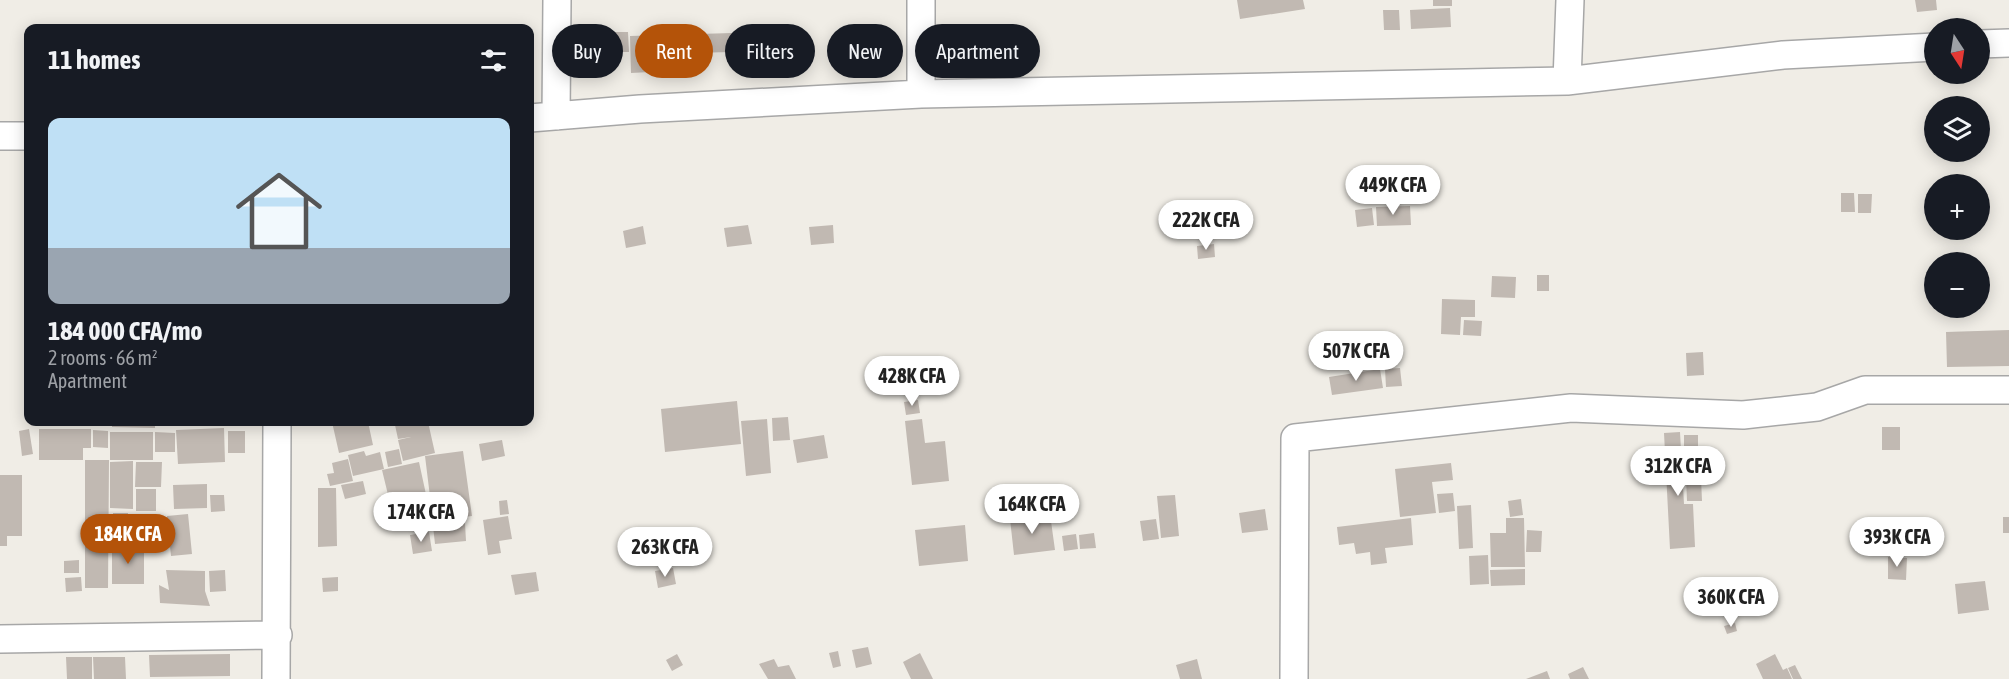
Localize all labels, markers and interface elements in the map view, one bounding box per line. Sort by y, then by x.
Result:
north arrow [1924,18,1990,84]
map controls [1924,18,1990,318]
chip: Buy [552,24,623,78]
chip: Rent [635,24,713,78]
chip: Filters [725,24,815,78]
chip: New [827,24,903,78]
chip: Apartment [915,24,1040,78]
icon: filters [477,44,510,77]
text: 11 homes [48,45,141,75]
button: layers [1924,96,1990,162]
icon: home [225,157,333,265]
pin: 449K CFA [1331,165,1455,216]
text: 449K CFA [1359,173,1427,196]
button: + [1924,174,1990,240]
pin: 222K CFA [1144,200,1268,251]
text: 222K CFA [1172,208,1240,231]
button: − [1924,252,1990,318]
text: 184 000 CFA/mo [48,316,203,346]
pin: 507K CFA [1294,331,1418,382]
text: 507K CFA [1322,339,1390,362]
text: 2 rooms · 66 m² [48,346,158,369]
pin: 428K CFA [850,356,974,407]
text: 428K CFA [878,364,946,387]
text: Apartment [48,369,127,392]
pin: 312K CFA [1616,446,1740,497]
text: 312K CFA [1644,454,1712,477]
pin: 164K CFA [970,484,1094,535]
pin: 174K CFA [359,492,483,543]
text: 164K CFA [998,492,1066,515]
text: 174K CFA [387,500,455,523]
pin: 184K CFA [66,514,190,565]
pin: 393K CFA [1835,517,1959,568]
text: 184K CFA [94,522,162,545]
text: 393K CFA [1863,525,1931,548]
pin: 263K CFA [603,527,727,578]
text: 263K CFA [631,535,699,558]
pin: 360K CFA [1669,577,1793,628]
text: 360K CFA [1697,585,1765,608]

